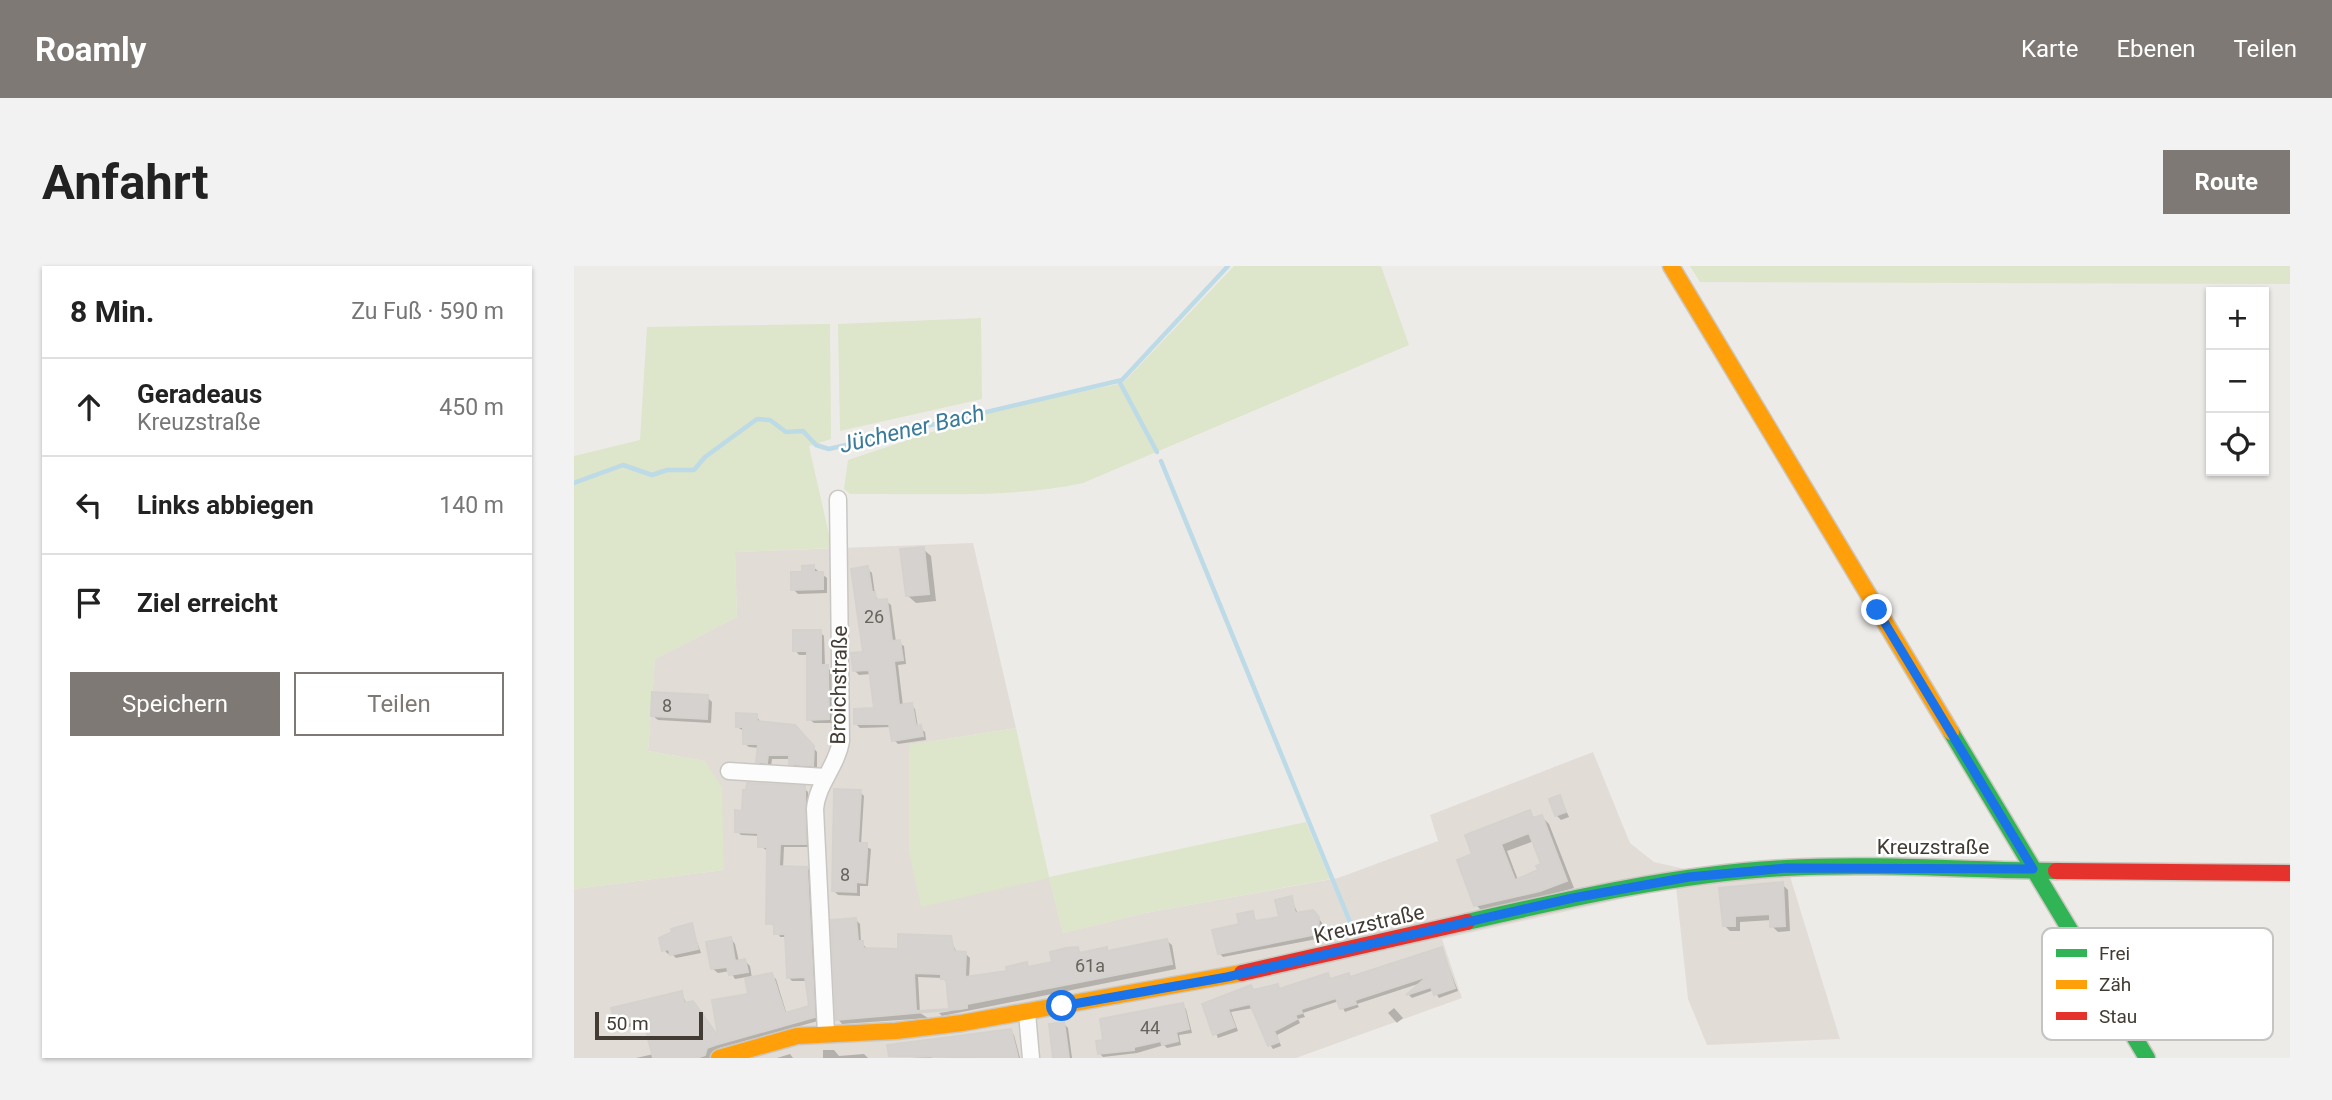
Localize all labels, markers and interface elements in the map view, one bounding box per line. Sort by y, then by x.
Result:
text: Roamly [35,30,146,69]
text: Karte [2021,35,2078,63]
text: Ebenen [2116,35,2195,63]
text: Teilen [2233,35,2297,63]
button: Route [2163,150,2290,214]
text: Anfahrt [42,154,209,211]
map controls [2206,287,2269,476]
button: + [2206,287,2269,350]
text: 8 Min. [70,294,154,329]
text: Zu Fuß · 590 m [351,298,504,325]
button: − [2206,350,2269,413]
text: Geradeaus [137,379,262,409]
icon: ahead [70,388,108,426]
text: 450 m [439,394,504,421]
water label: Jüchener Bach [837,399,987,459]
text: Kreuzstraße [137,409,260,436]
button: locate [2206,413,2269,476]
icon: left [70,486,108,524]
text: Links abbiegen [137,490,314,520]
text: 140 m [439,492,504,519]
icon: arrive [70,584,108,622]
text: Ziel erreicht [137,588,278,618]
route end [1861,594,1892,625]
house number: 26 [864,606,884,627]
street label: Broichstraße [826,625,852,745]
button: Speichern [70,672,280,736]
button: Teilen [294,672,504,736]
house number: 8 [662,695,672,716]
street label: Kreuzstraße [1877,835,1989,859]
house number: 8 [840,864,850,885]
street label: Kreuzstraße [1311,900,1427,948]
legend [2042,928,2273,1040]
text: Frei [2099,942,2130,965]
house number: 61a [1075,955,1105,976]
text: Zäh [2099,973,2131,996]
route start [1046,990,1077,1021]
text: Stau [2099,1005,2137,1028]
scale bar [595,1009,704,1041]
text: 50 m [606,1012,649,1035]
house number: 44 [1140,1017,1160,1038]

